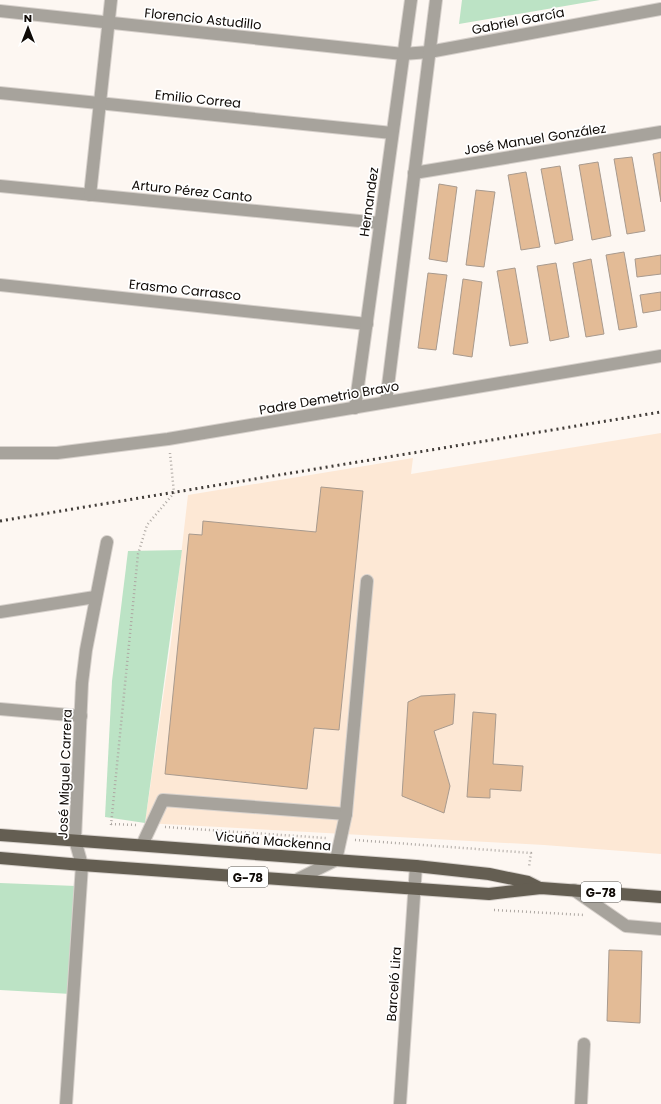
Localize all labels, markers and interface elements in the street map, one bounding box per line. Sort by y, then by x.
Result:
street label: Florencio Astudillo [144,3,262,35]
street label: Gabriel García [470,3,566,39]
north arrow [8,8,48,48]
text: N [24,10,32,26]
street label: Emilio Correa [154,85,242,113]
street label: José Manuel González [463,118,607,160]
street label: Hernandez [355,166,383,238]
street label: Arturo Pérez Canto [131,175,253,207]
street label: Erasmo Carrasco [128,275,242,305]
street label: Padre Demetrio Bravo [257,376,401,420]
street label: José Miguel Carrera [53,709,77,839]
street label: Vicuña Mackenna [214,826,332,856]
road number: G-78 [228,867,268,887]
road number: G-78 [581,882,621,902]
street label: Barceló Lira [382,946,406,1022]

